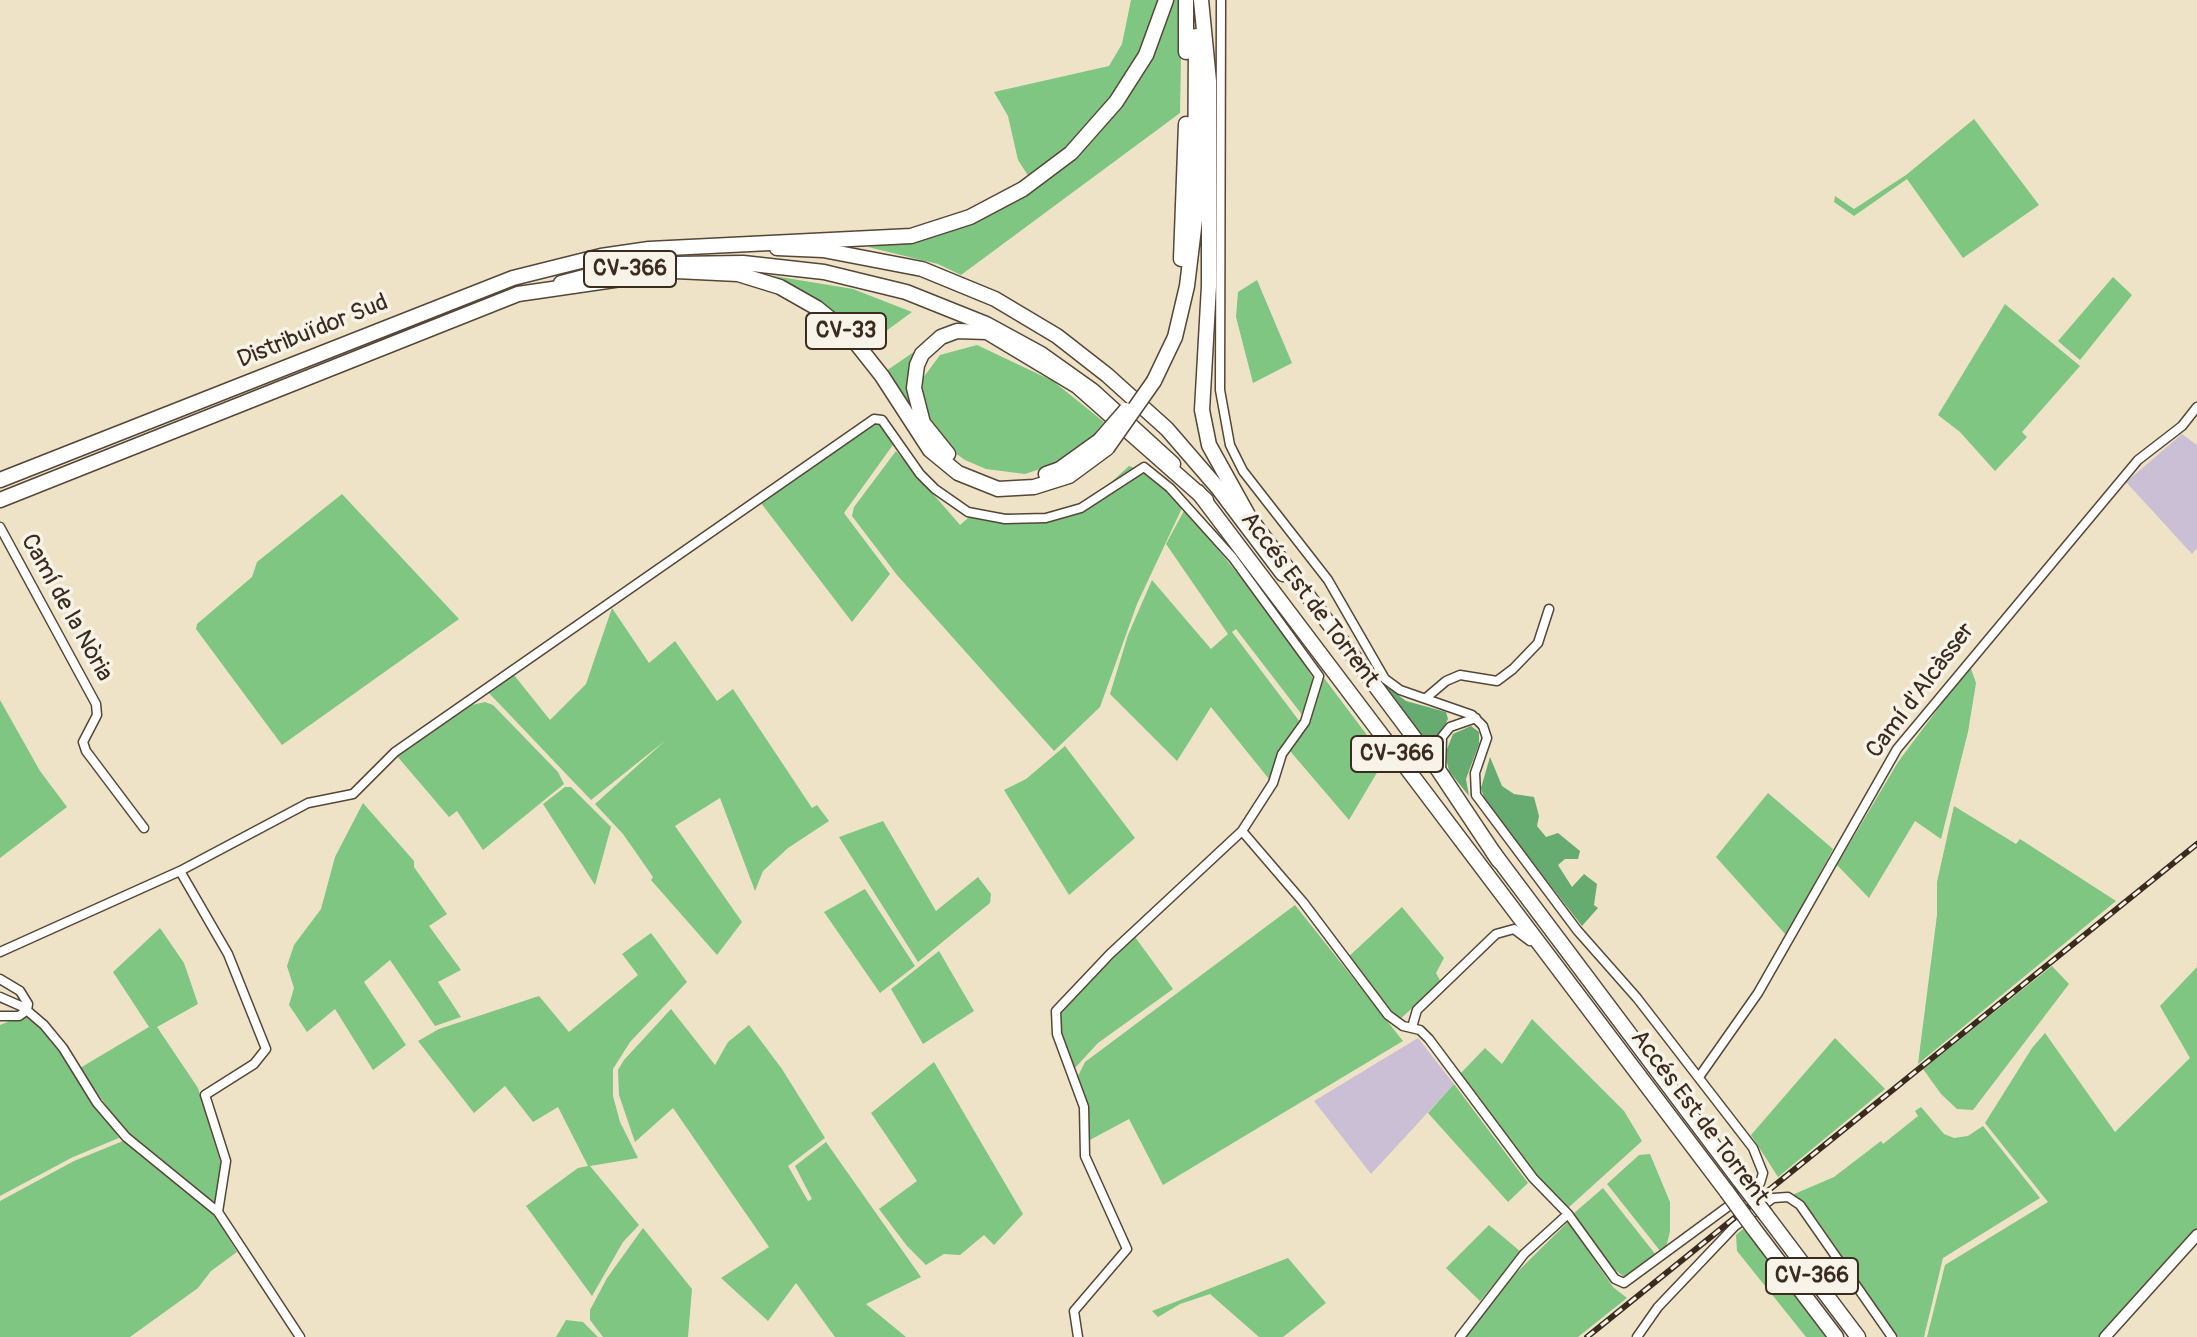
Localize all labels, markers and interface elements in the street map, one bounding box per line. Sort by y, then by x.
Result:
road number: CV-366 [584,251,676,287]
street label: Distribuïdor Sud [233,289,393,375]
road number: CV-33 [806,313,886,349]
street label: Accés Est de Torrent [1234,507,1384,693]
street label: Camí de la Nòria [14,529,118,687]
street label: Camí d'Alcàsser [1861,618,1981,764]
road number: CV-366 [1351,736,1443,772]
street label: Accés Est de Torrent [1624,1025,1774,1211]
road number: CV-366 [1766,1258,1858,1294]

